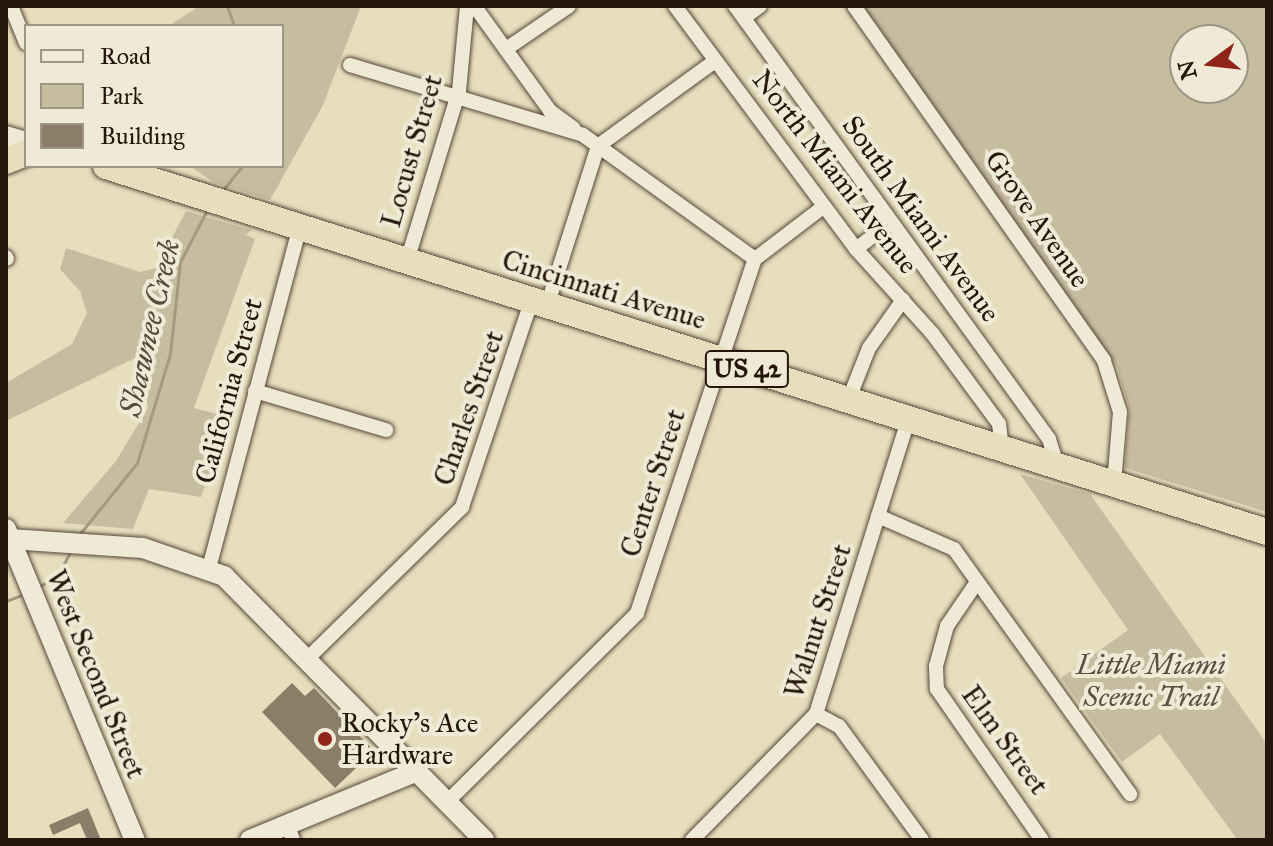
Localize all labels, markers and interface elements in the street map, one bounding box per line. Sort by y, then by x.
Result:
legend [24,24,284,168]
north arrow [1169,24,1249,104]
text: Road [100,41,151,71]
text: N [1172,57,1203,82]
street label: North Miami Avenue [745,63,925,281]
street label: Locust Street [374,71,450,231]
text: Park [100,81,143,111]
street label: South Miami Avenue [835,109,1007,329]
text: Building [100,121,185,151]
street label: Grove Avenue [977,144,1097,294]
water label: Shawnee Creek [112,236,188,420]
street label: Cincinnati Avenue [498,243,710,337]
street label: California Street [188,295,270,487]
street label: Charles Street [427,326,511,490]
road number: US 42 [703,347,791,391]
street label: Center Street [613,405,693,561]
street label: Walnut Street [777,540,859,702]
street label: West Second Street [39,565,153,783]
park label: Little Miami Scenic Trail [1076,648,1226,714]
street label: Elm Street [954,679,1056,801]
place label: Rocky's Ace Hardware [341,706,478,772]
marker: Rocky's Ace Hardware [316,730,334,748]

